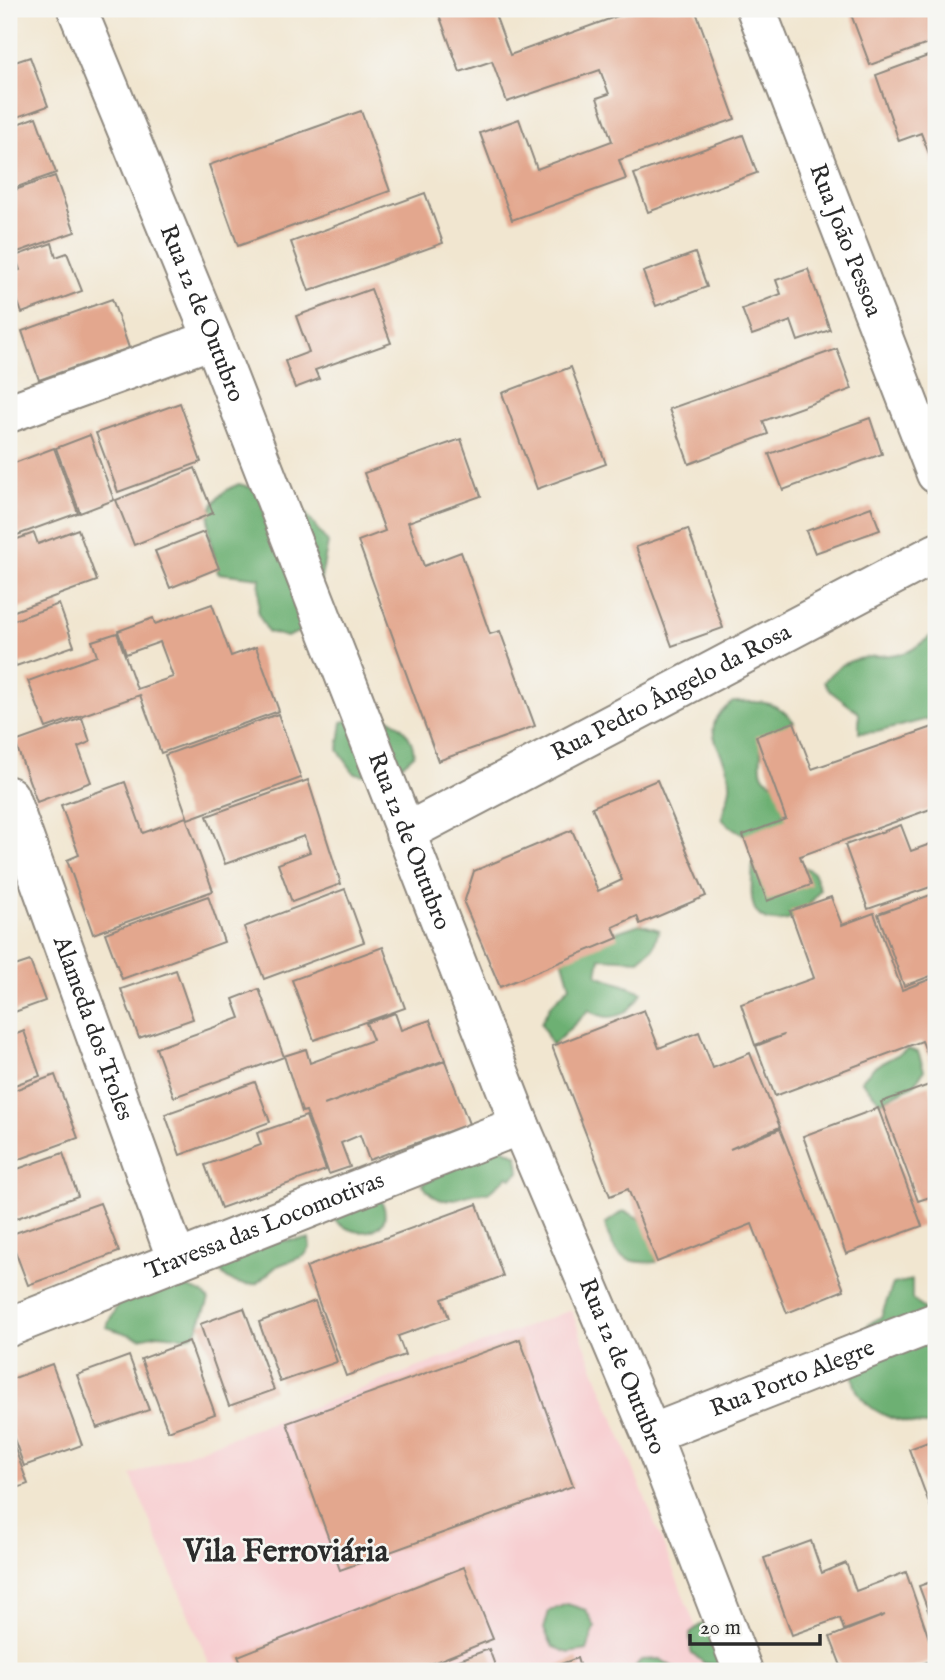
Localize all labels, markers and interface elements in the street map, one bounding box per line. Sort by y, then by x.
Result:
street label: Rua João Pessoa [802,159,889,322]
street label: Rua 12 de Outubro [152,220,252,406]
street label: Rua Pedro Ângelo da Rosa [546,616,797,768]
street label: Rua 12 de Outubro [360,748,458,935]
street label: Alameda dos Troles [45,931,140,1125]
street label: Travessa das Locomotivas [141,1165,389,1287]
street label: Rua 12 de Outubro [571,1274,673,1459]
street label: Rua Porto Alegre [706,1332,879,1425]
district label: Vila Ferroviária [183,1532,390,1573]
scale bar [690,1603,819,1647]
text: 20 m [700,1615,741,1642]

